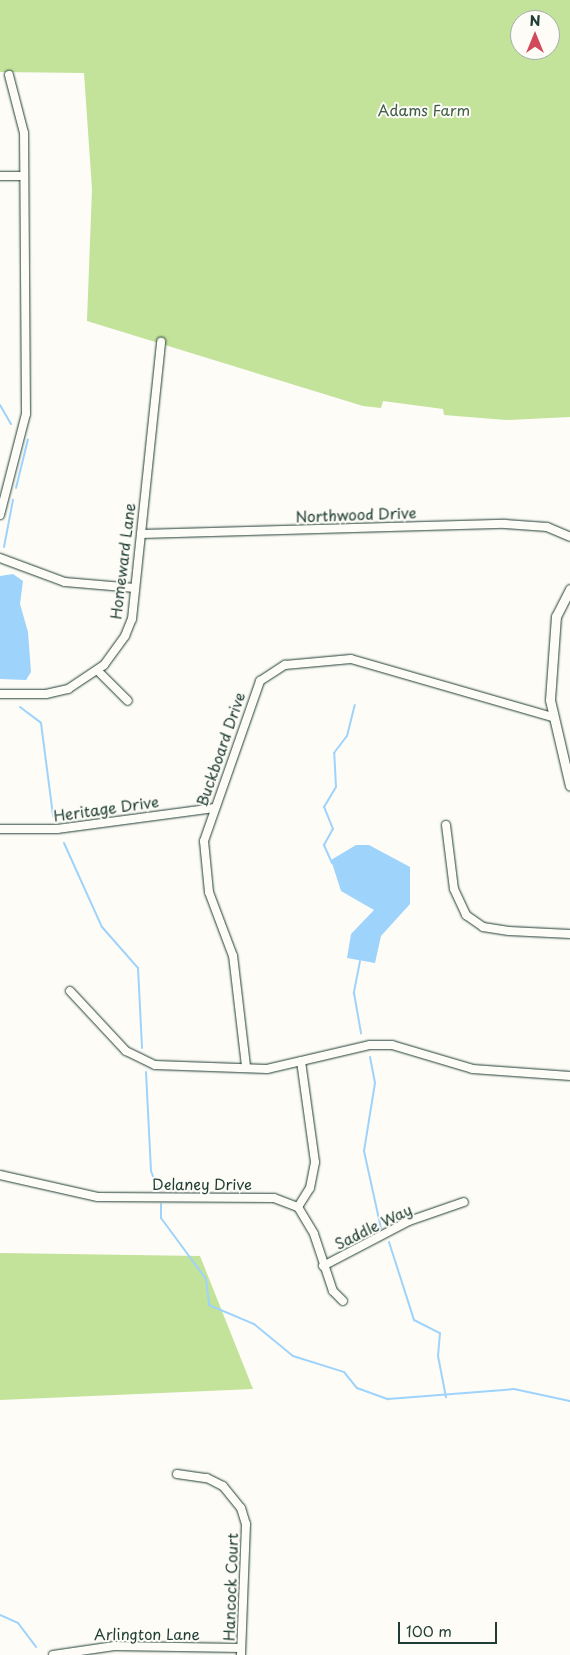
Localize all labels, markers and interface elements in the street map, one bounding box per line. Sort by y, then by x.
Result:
north arrow [510,10,560,60]
text: N [529,10,541,31]
park label: Adams Farm [377,101,471,119]
street label: Homeward Lane [106,501,138,621]
street label: Northwood Drive [295,503,417,525]
street label: Buckboard Drive [192,689,248,809]
street label: Heritage Drive [52,792,160,824]
street label: Delaney Drive [151,1175,253,1193]
street label: Saddle Way [331,1199,415,1253]
street label: Hancock Court [219,1532,241,1642]
scale bar [400,1612,499,1644]
text: 100 m [406,1619,452,1642]
street label: Arlington Lane [93,1625,201,1643]

